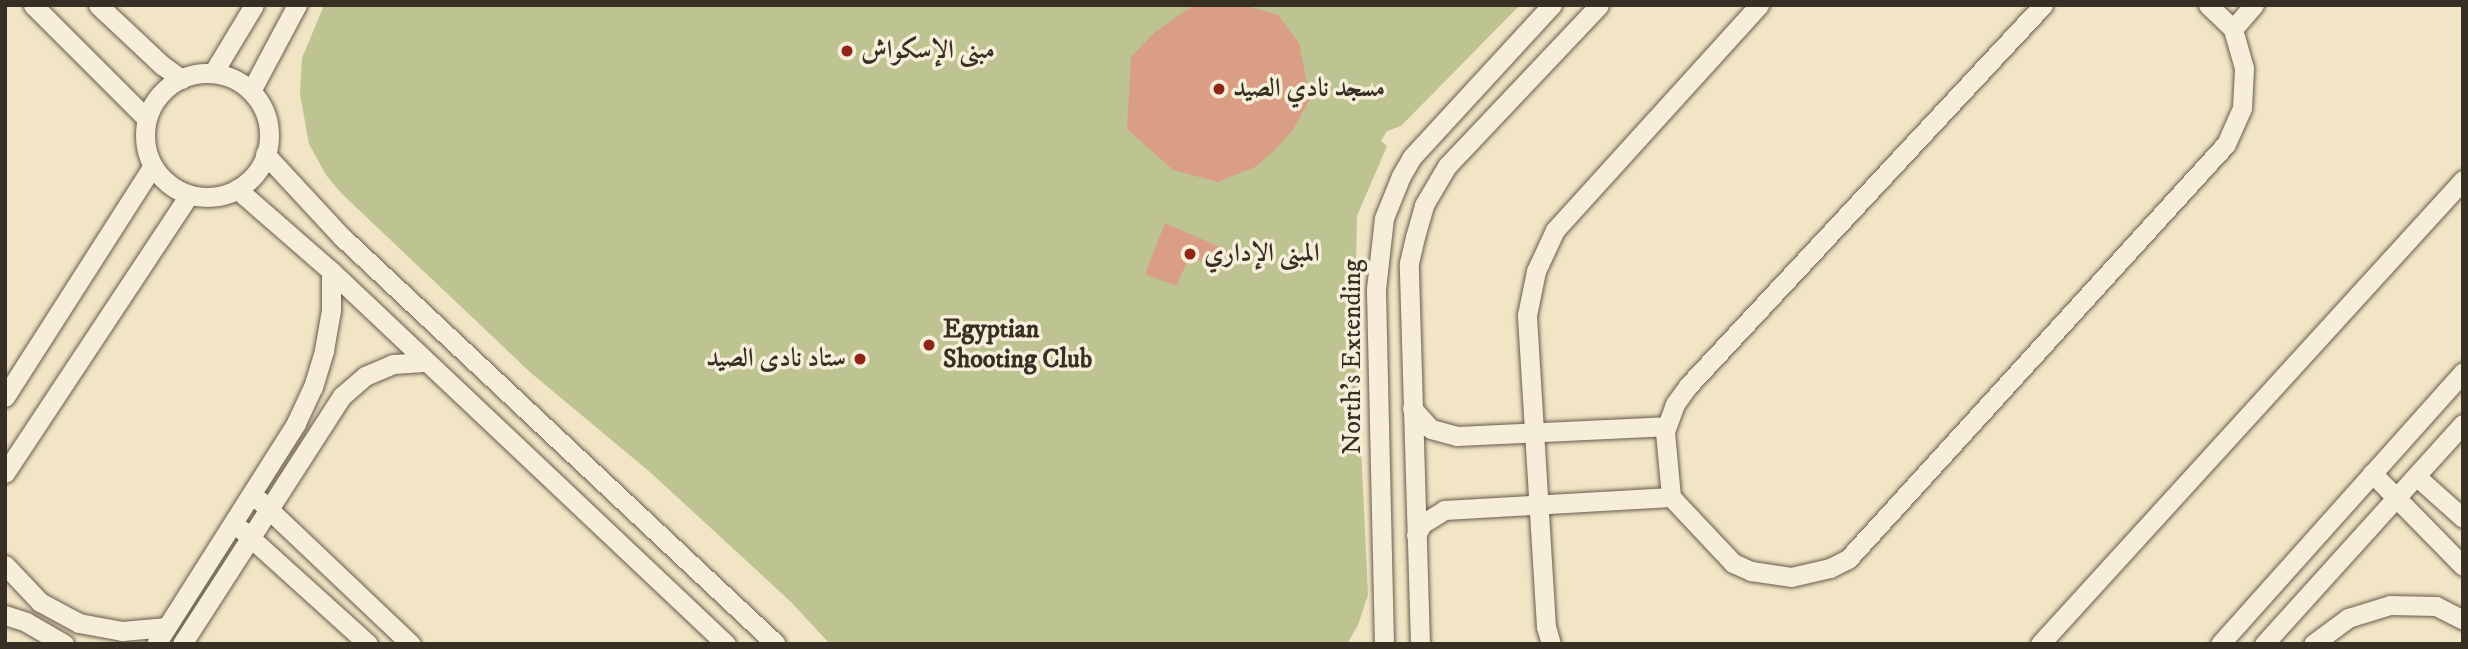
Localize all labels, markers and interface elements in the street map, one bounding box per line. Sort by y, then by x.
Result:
place label: مبنى الإسكواش [861,35,995,67]
marker: مبنى الإسكواش [839,43,855,59]
place label: مسجد نادي الصيد [1233,73,1385,105]
marker: مسجد نادي الصيد [1211,81,1227,97]
place label: المبنى الإداري [1204,238,1320,270]
marker: المبنى الإداري [1182,246,1198,262]
street label: North's Extending [1337,259,1369,455]
place label: Egyptian Shooting Club [943,314,1092,376]
marker: Egyptian Shooting Club [921,337,937,353]
place label: ستاد نادى الصيد [706,343,846,375]
marker: ستاد نادى الصيد [852,351,868,367]

